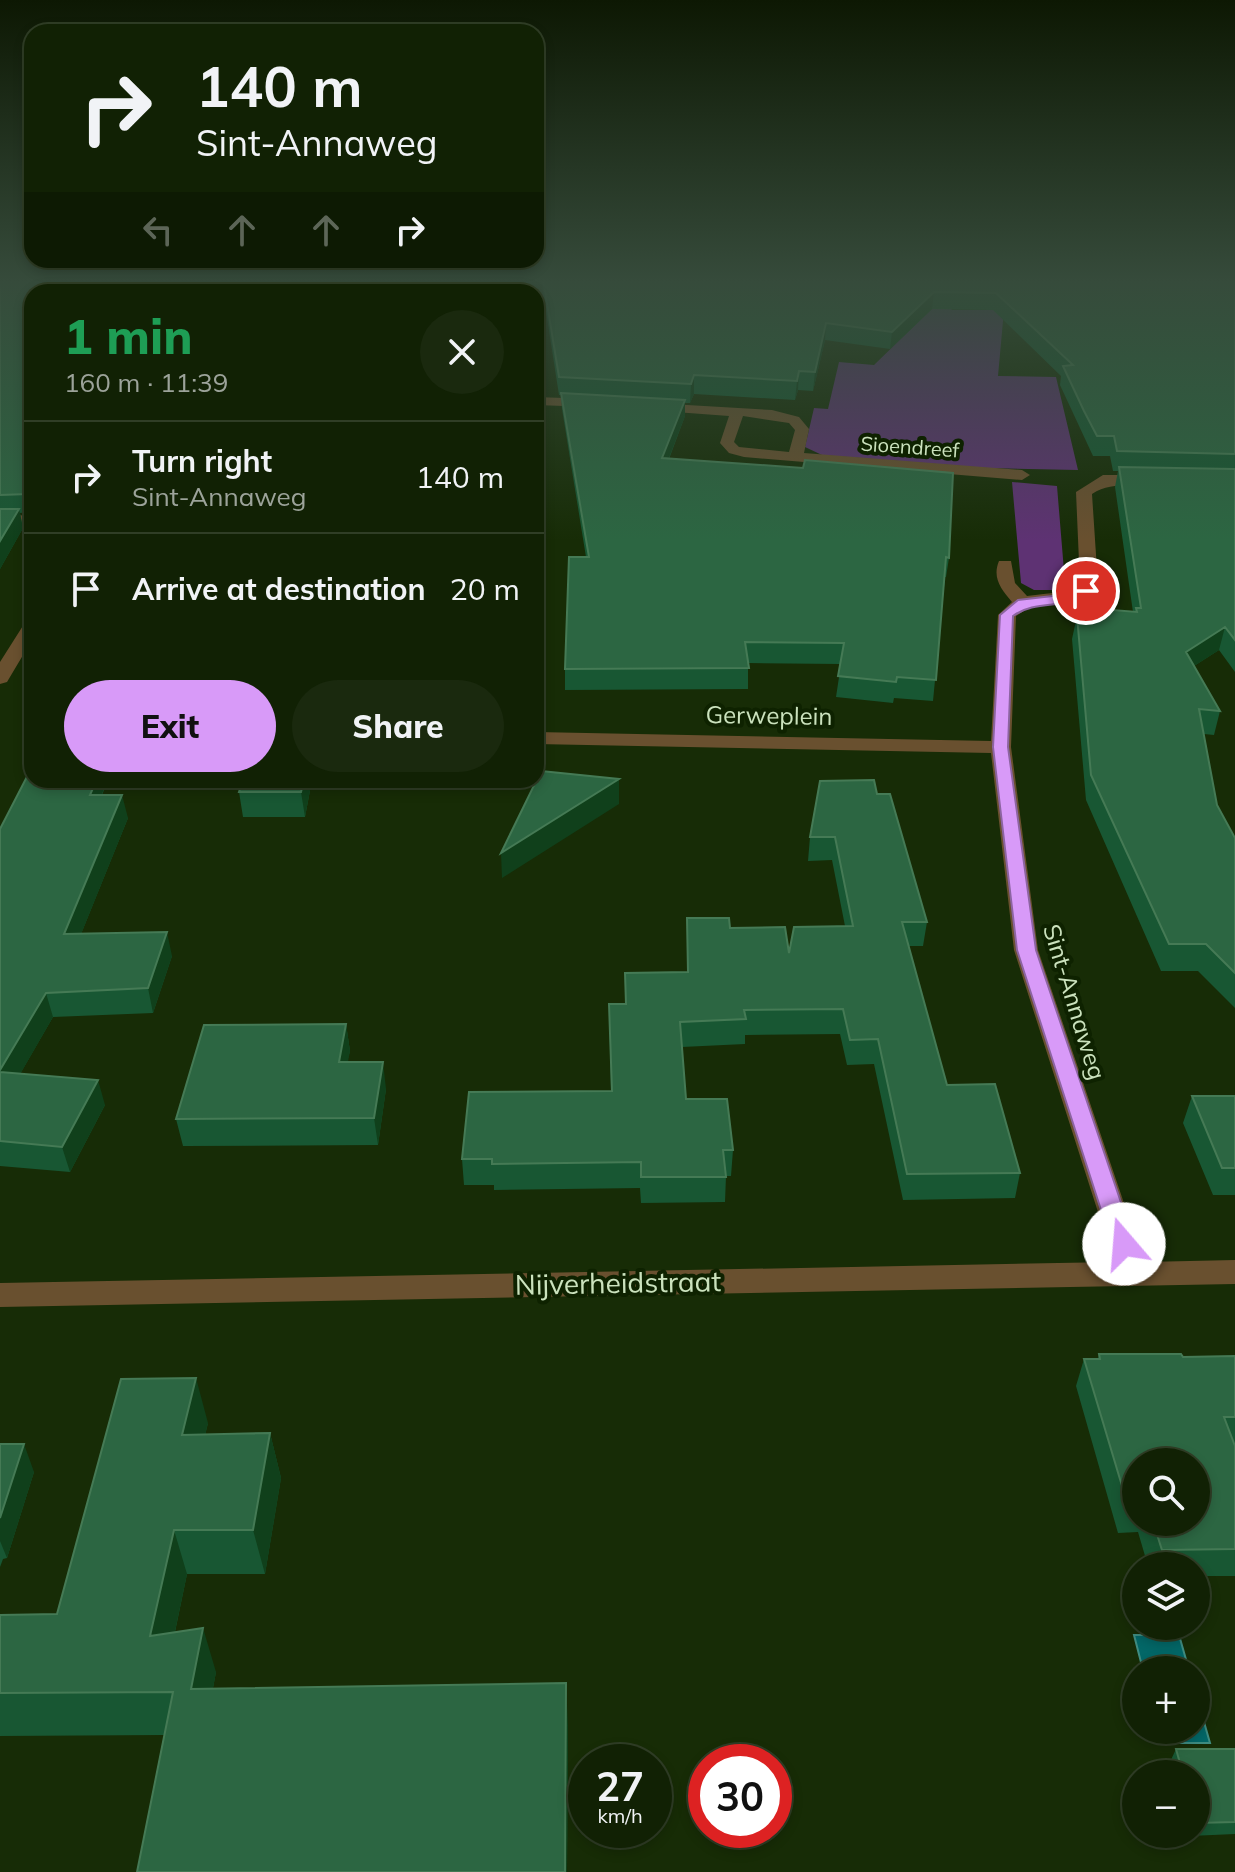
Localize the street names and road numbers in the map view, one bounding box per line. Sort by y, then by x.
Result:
street label: Sioendreef [860,431,960,462]
street label: Gerweplein [705,699,833,731]
street label: Sint-Annaweg [1037,920,1113,1083]
street label: Nijverheidstraat [515,1263,722,1302]

